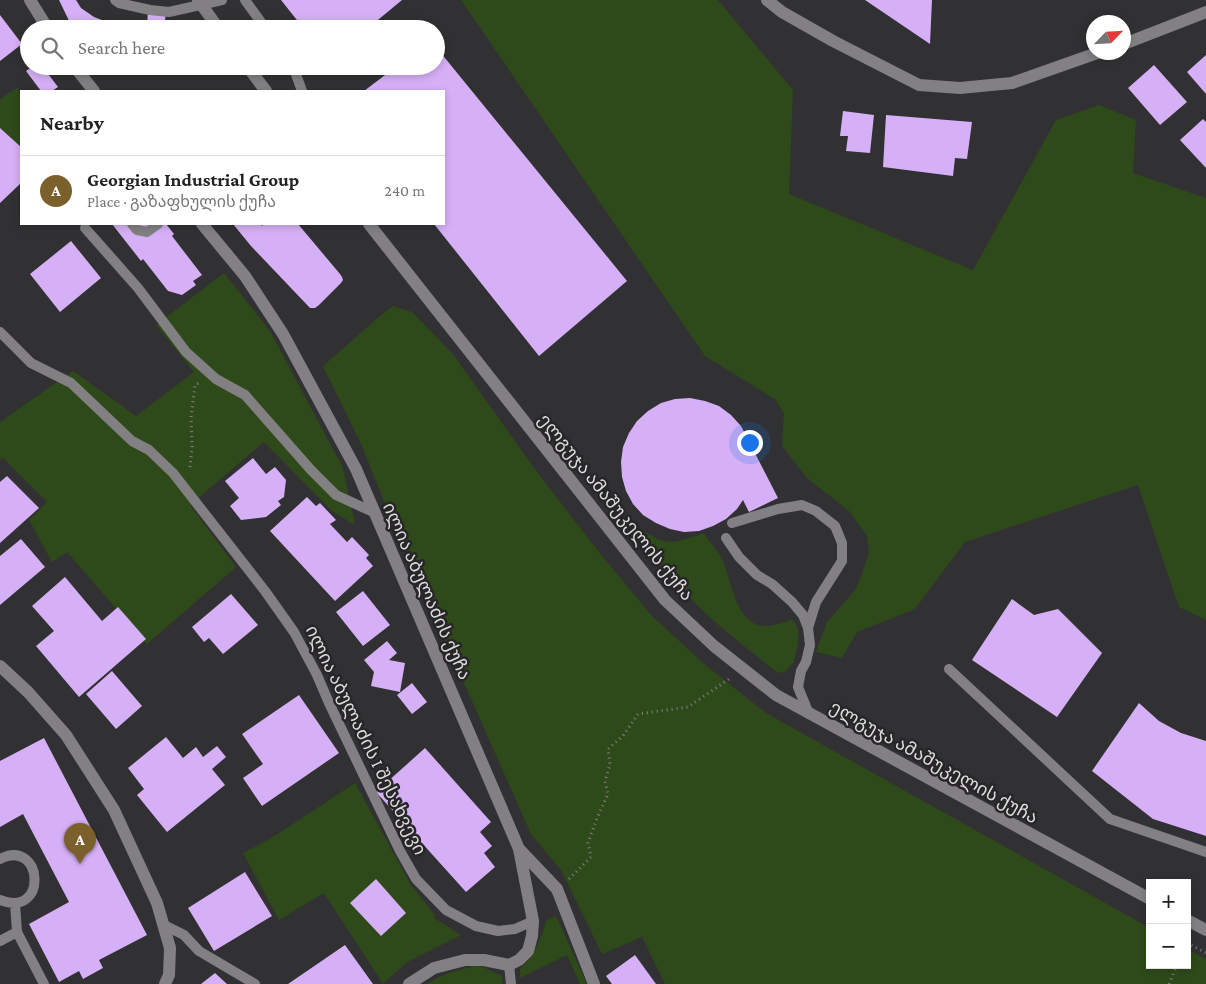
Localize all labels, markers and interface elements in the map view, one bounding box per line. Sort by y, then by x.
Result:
north arrow [1086,15,1131,60]
search box [20,20,445,75]
icon: search [38,34,66,62]
text: Search here [78,37,165,58]
text: Nearby [40,111,104,135]
text: Georgian Industrial Group [87,169,299,190]
text: A [51,182,61,199]
text: 240 m [384,182,425,199]
text: Place · გაზაფხულის ქუჩა [87,193,276,210]
street label: ელგუჯა ამაშუკელის ქუჩა [534,410,698,605]
your location [737,430,763,456]
street label: ილია აბულაძის ქუჩა [378,499,475,683]
street label: ილია აბულაძის I შესახვევი [301,622,430,858]
street label: ელგუჯა ამაშუკელის ქუჩა [826,696,1041,828]
pin: A [64,823,96,864]
map controls [1146,879,1191,969]
button: + [1146,879,1191,924]
button: − [1146,924,1191,969]

